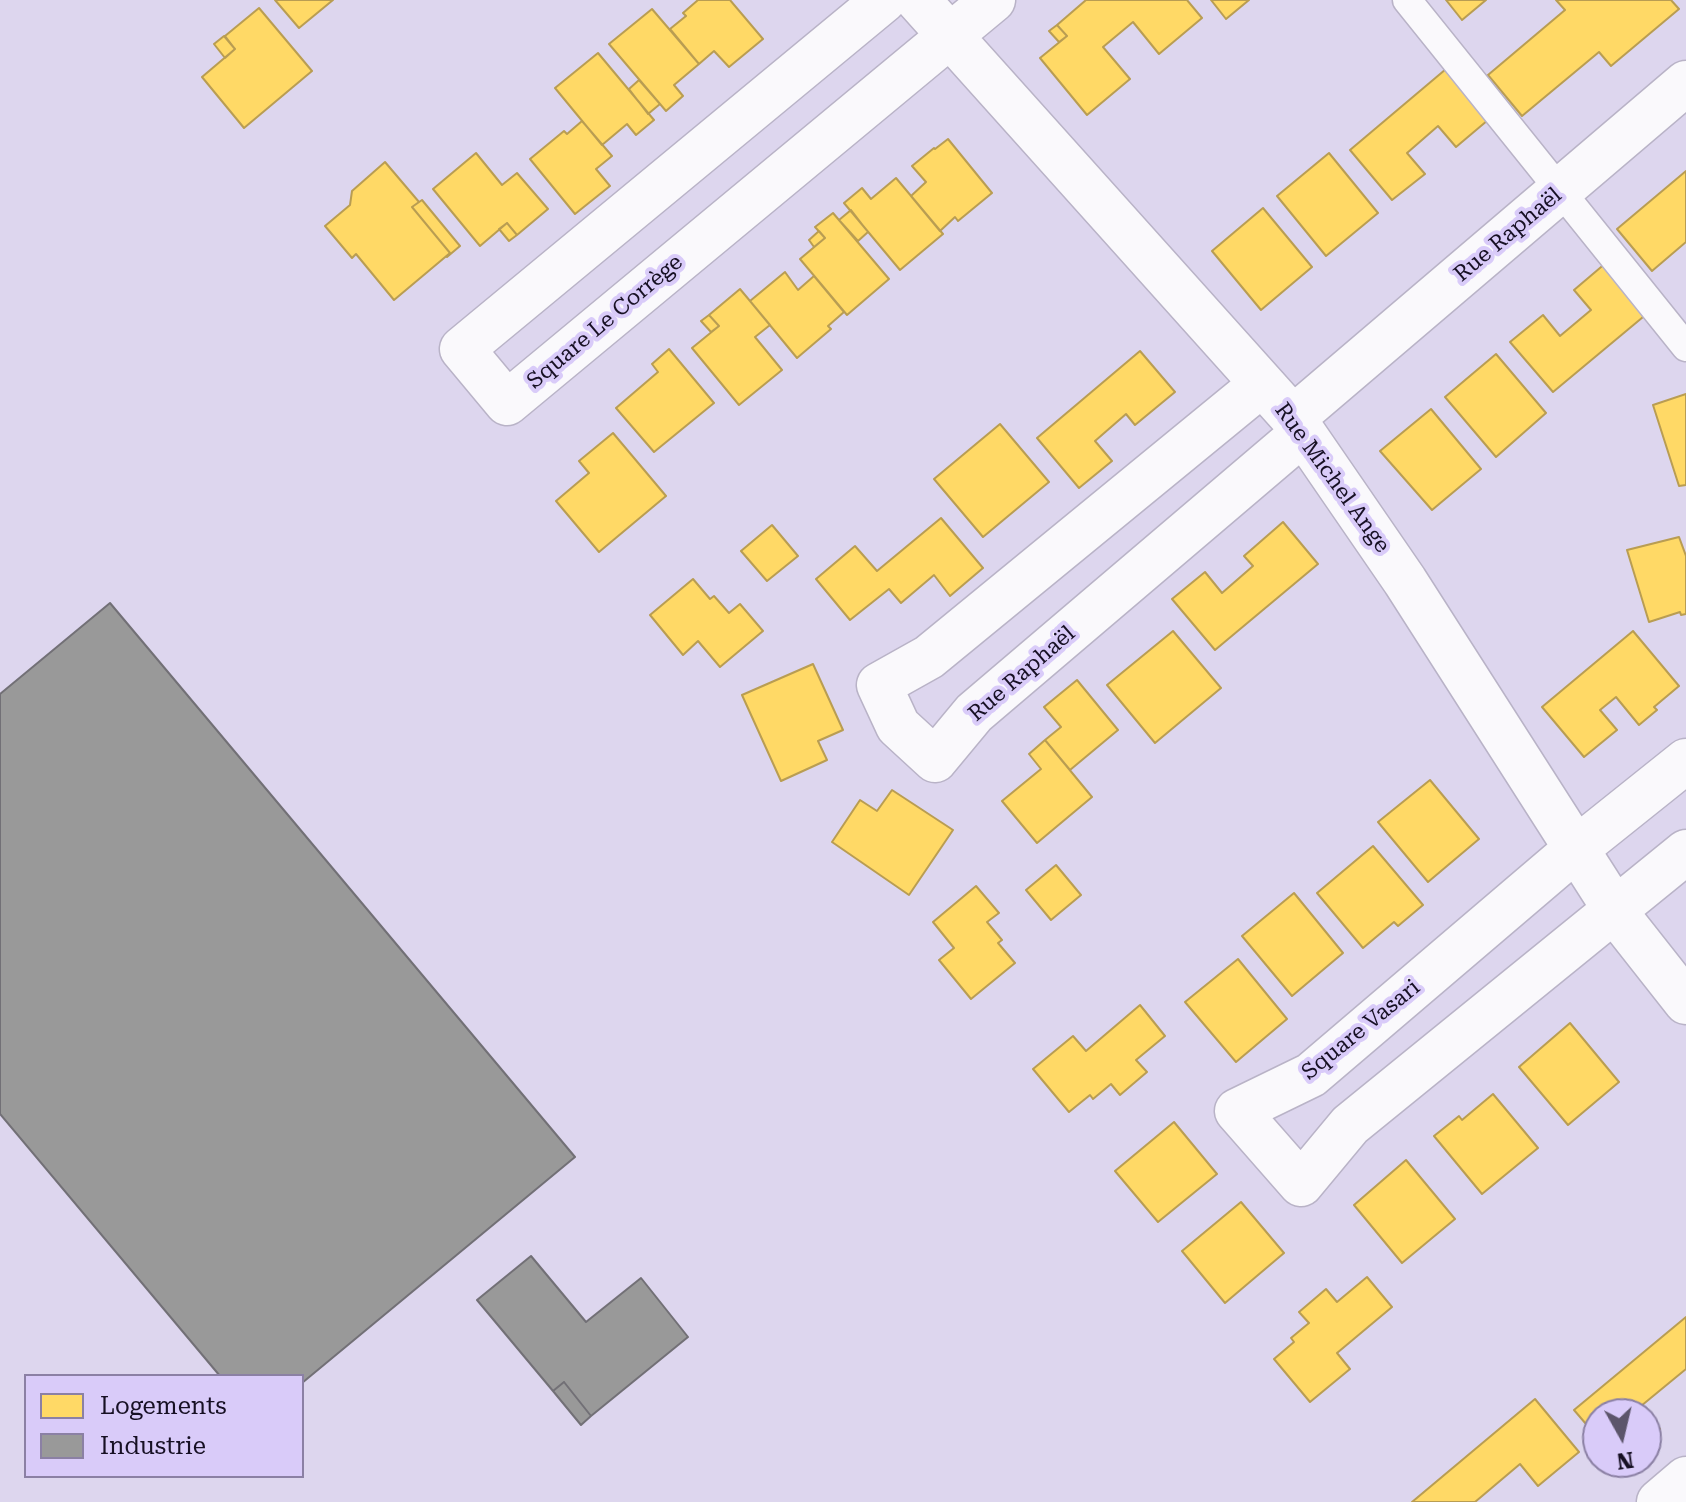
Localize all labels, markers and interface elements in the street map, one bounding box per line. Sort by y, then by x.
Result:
street label: Rue Raphaël [1449,182,1567,288]
street label: Square Le Corrège [522,249,688,395]
street label: Rue Michel Ange [1269,398,1395,558]
street label: Rue Raphaël [963,621,1081,727]
street label: Square Vasari [1297,974,1425,1086]
legend [24,1374,304,1478]
text: Logements [100,1392,227,1420]
north arrow [1582,1398,1662,1478]
text: Industrie [100,1432,206,1460]
text: N [1615,1447,1635,1474]

